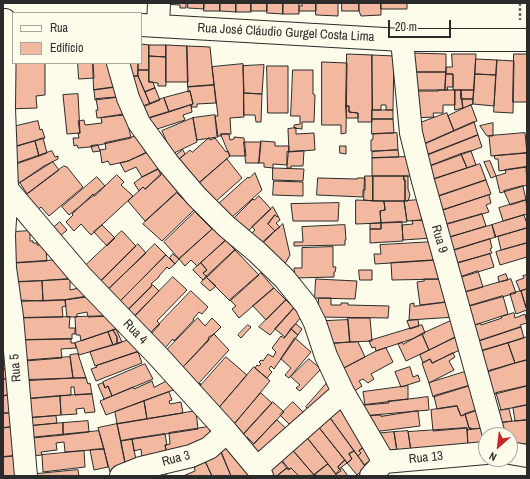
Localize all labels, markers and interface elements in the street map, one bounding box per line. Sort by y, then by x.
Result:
legend [12,12,142,64]
scale bar [390,12,453,38]
text: 20 m [395,19,417,35]
text: Rua [50,20,68,36]
street label: Rua José Cláudio Gurgel Costa Lima [197,21,375,45]
text: Edifício [50,40,83,56]
street label: Rua 9 [428,223,450,255]
street label: Rua 4 [120,316,150,348]
street label: Rua 5 [7,353,25,383]
north arrow [478,427,518,467]
street label: Rua 3 [160,448,192,470]
street label: Rua 13 [408,448,444,468]
text: N [487,449,499,464]

